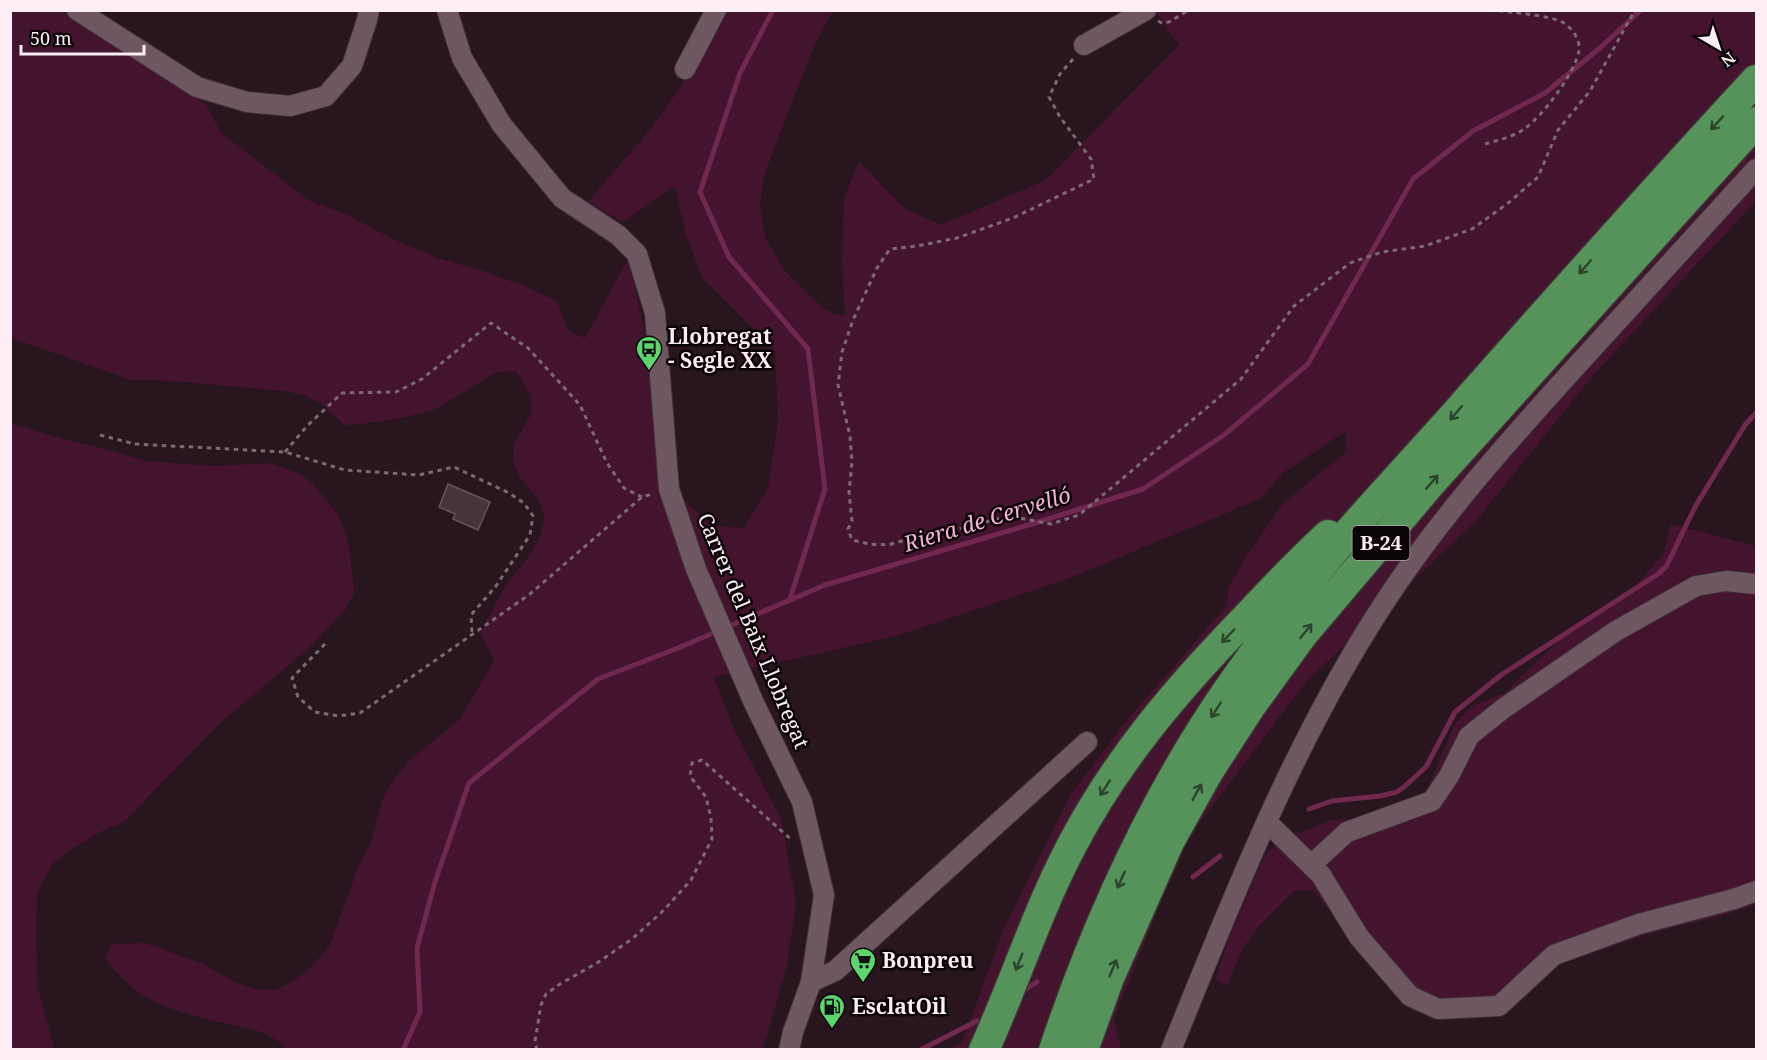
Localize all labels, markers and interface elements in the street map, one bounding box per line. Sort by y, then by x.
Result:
scale bar [21,18,144,56]
north arrow [1689,18,1749,78]
text: 50 m [30,26,72,50]
text: N [1716,47,1740,72]
one-way arrow [1710,115,1724,130]
one-way arrow [1578,259,1592,274]
place label: Llobregat - Segle XX [668,322,772,374]
bus stop icon: Llobregat - Segle XX [634,334,664,372]
one-way arrow [1449,405,1463,420]
one-way arrow [1425,475,1439,490]
water label: Riera de Cervelló [898,478,1074,558]
street label: Carrer del Baix Llobregat [692,509,816,753]
road number: B-24 [1352,526,1410,560]
one-way arrow [1299,623,1312,639]
one-way arrow [1220,629,1235,644]
one-way arrow [1210,701,1222,718]
one-way arrow [1099,779,1112,796]
one-way arrow [1192,784,1203,802]
one-way arrow [1115,871,1126,889]
supermarket icon: Bonpreu [848,946,878,984]
place label: Bonpreu [882,946,974,974]
one-way arrow [1013,952,1024,971]
one-way arrow [1108,960,1119,978]
fuel station icon: EsclatOil [817,992,847,1030]
place label: EsclatOil [852,992,947,1020]

